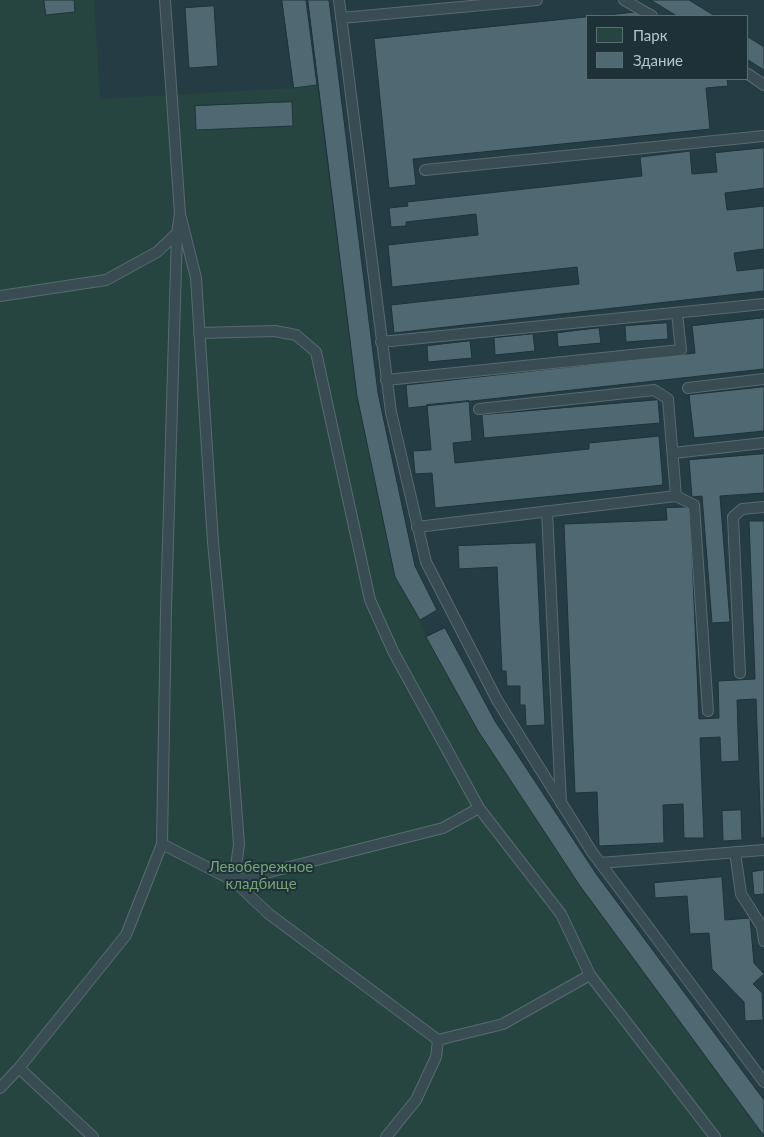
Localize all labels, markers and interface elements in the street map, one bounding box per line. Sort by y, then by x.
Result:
legend [586,15,749,80]
text: Парк [633,26,667,44]
text: Здание [633,51,683,69]
park label: Левобережное кладбище [209,858,313,893]

